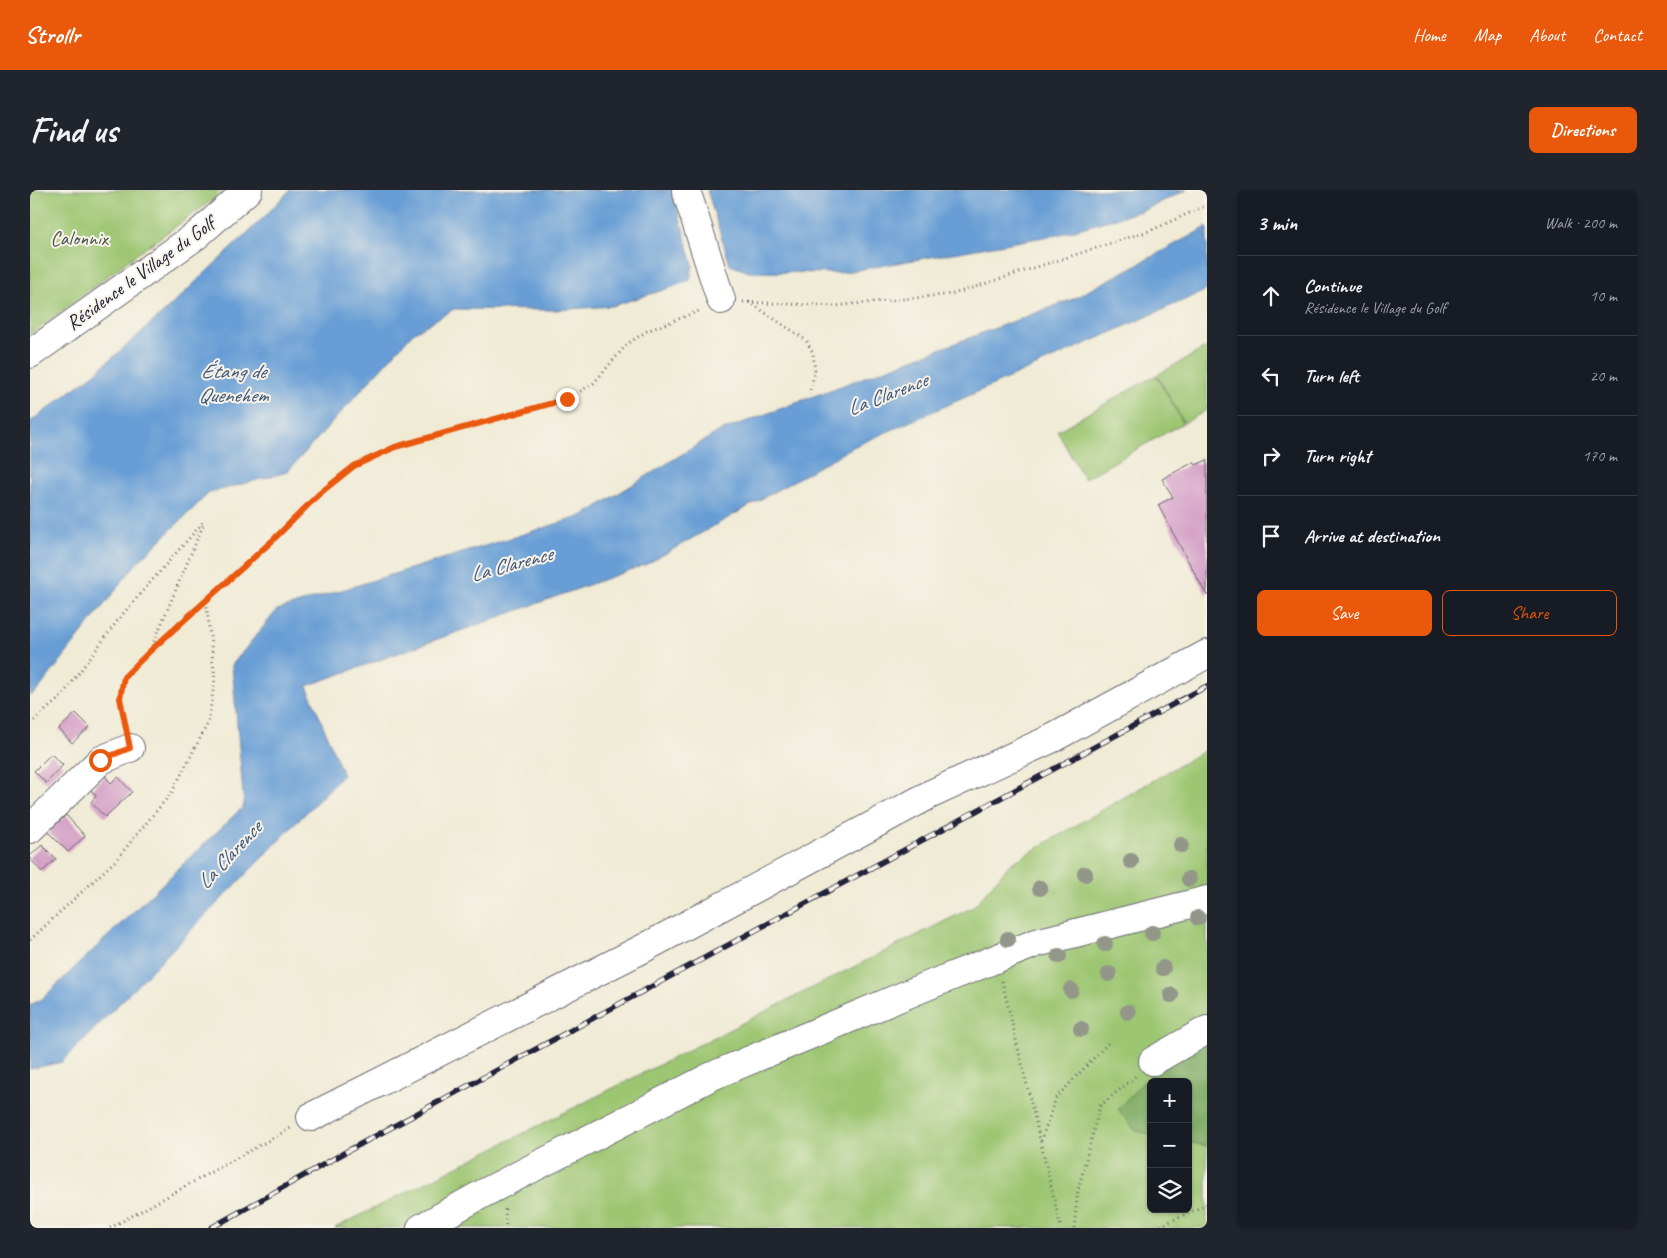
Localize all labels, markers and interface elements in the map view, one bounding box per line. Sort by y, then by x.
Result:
text: Strollr [25,20,80,50]
text: Home [1413,24,1446,46]
text: Map [1474,24,1501,46]
text: About [1529,24,1565,46]
text: Contact [1593,24,1642,46]
button: Directions [1529,107,1637,153]
text: Find us [30,108,117,153]
street label: Résidence le Village du Golf [61,209,223,336]
text: 3 min [1257,210,1297,236]
text: Walk · 200 m [1545,213,1617,233]
park label: Calonnix [50,226,110,251]
text: Continue [1304,274,1361,298]
icon: ahead [1257,282,1285,310]
text: 10 m [1590,286,1617,306]
text: Résidence le Village du Golf [1304,298,1446,318]
water label: Étang de Quenehem [198,358,270,408]
icon: left [1257,362,1285,390]
text: Turn left [1304,364,1359,388]
water label: La Clarence [843,366,934,421]
text: 20 m [1590,366,1617,386]
route end [556,388,579,411]
icon: right [1257,442,1285,470]
text: Turn right [1304,444,1371,468]
text: 170 m [1583,446,1617,466]
icon: arrive [1257,522,1285,550]
text: Arrive at destination [1304,524,1440,548]
water label: La Clarence [467,540,558,587]
button: Save [1257,590,1432,636]
button: Share [1442,590,1617,636]
route start [89,749,112,772]
water label: La Clarence [191,813,269,894]
map controls [1147,1078,1192,1213]
button: + [1147,1078,1192,1123]
button: − [1147,1123,1192,1168]
button: layers [1147,1168,1192,1213]

